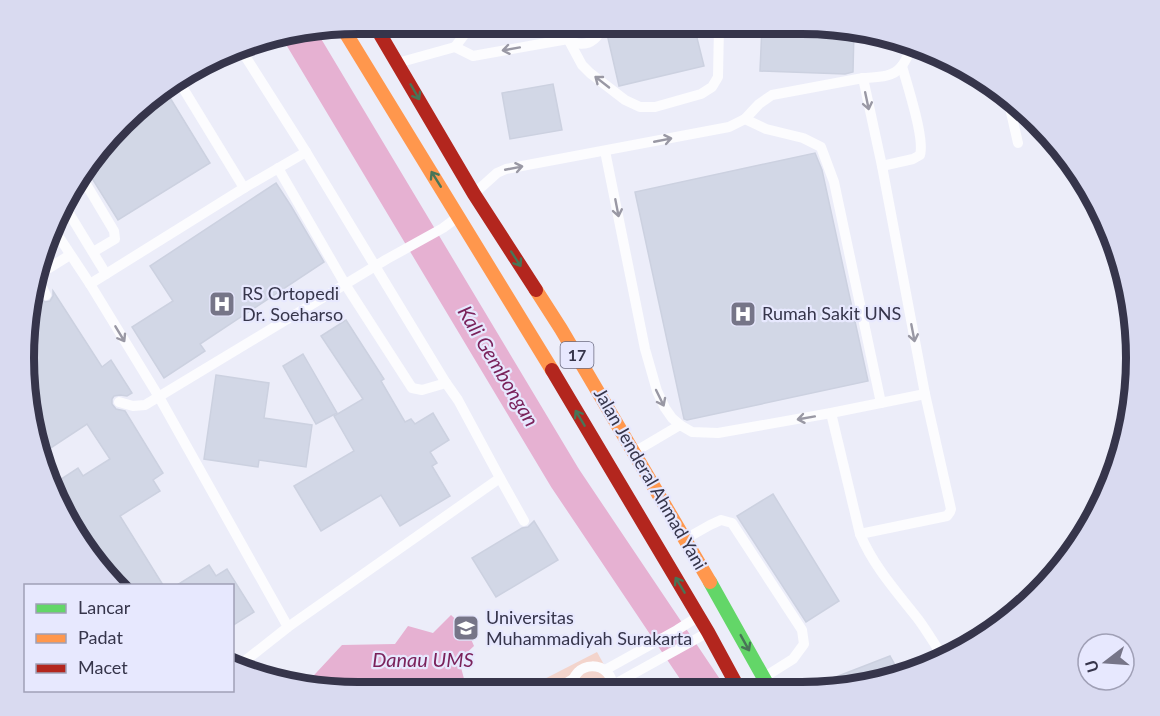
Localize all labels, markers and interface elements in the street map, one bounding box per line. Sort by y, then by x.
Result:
one-way arrow [501,44,521,55]
one-way arrow [594,76,610,89]
one-way arrow [409,83,421,100]
one-way arrow [862,91,874,110]
one-way arrow [652,134,672,145]
one-way arrow [504,162,523,173]
one-way arrow [429,171,441,188]
one-way arrow [612,198,623,217]
one-way arrow [510,250,522,267]
place label: RS Ortopedi Dr. Soeharso [242,282,343,325]
hospital icon: RS Ortopedi Dr. Soeharso [207,289,237,319]
hospital icon: Rumah Sakit UNS [728,299,758,329]
water label: Kali Gembongan [453,301,544,430]
place label: Rumah Sakit UNS [762,302,901,324]
one-way arrow [908,323,919,342]
one-way arrow [115,325,127,342]
road number: 17 [560,342,594,368]
street label: Jalan Jenderal Ahmad Yani [590,384,712,573]
one-way arrow [655,388,667,406]
one-way arrow [574,410,586,427]
one-way arrow [796,413,816,424]
one-way arrow [673,577,685,594]
legend [24,584,234,692]
text: Lancar [78,596,131,618]
place label: Universitas Muhammadiyah Surakarta [486,606,692,649]
school or university icon: Universitas Muhammadiyah Surakarta [451,613,481,643]
text: Padat [78,626,123,648]
north arrow [1076,632,1136,692]
one-way arrow [739,634,751,651]
water label: Danau UMS [372,647,474,671]
text: Macet [78,656,128,678]
text: U [1080,658,1102,675]

